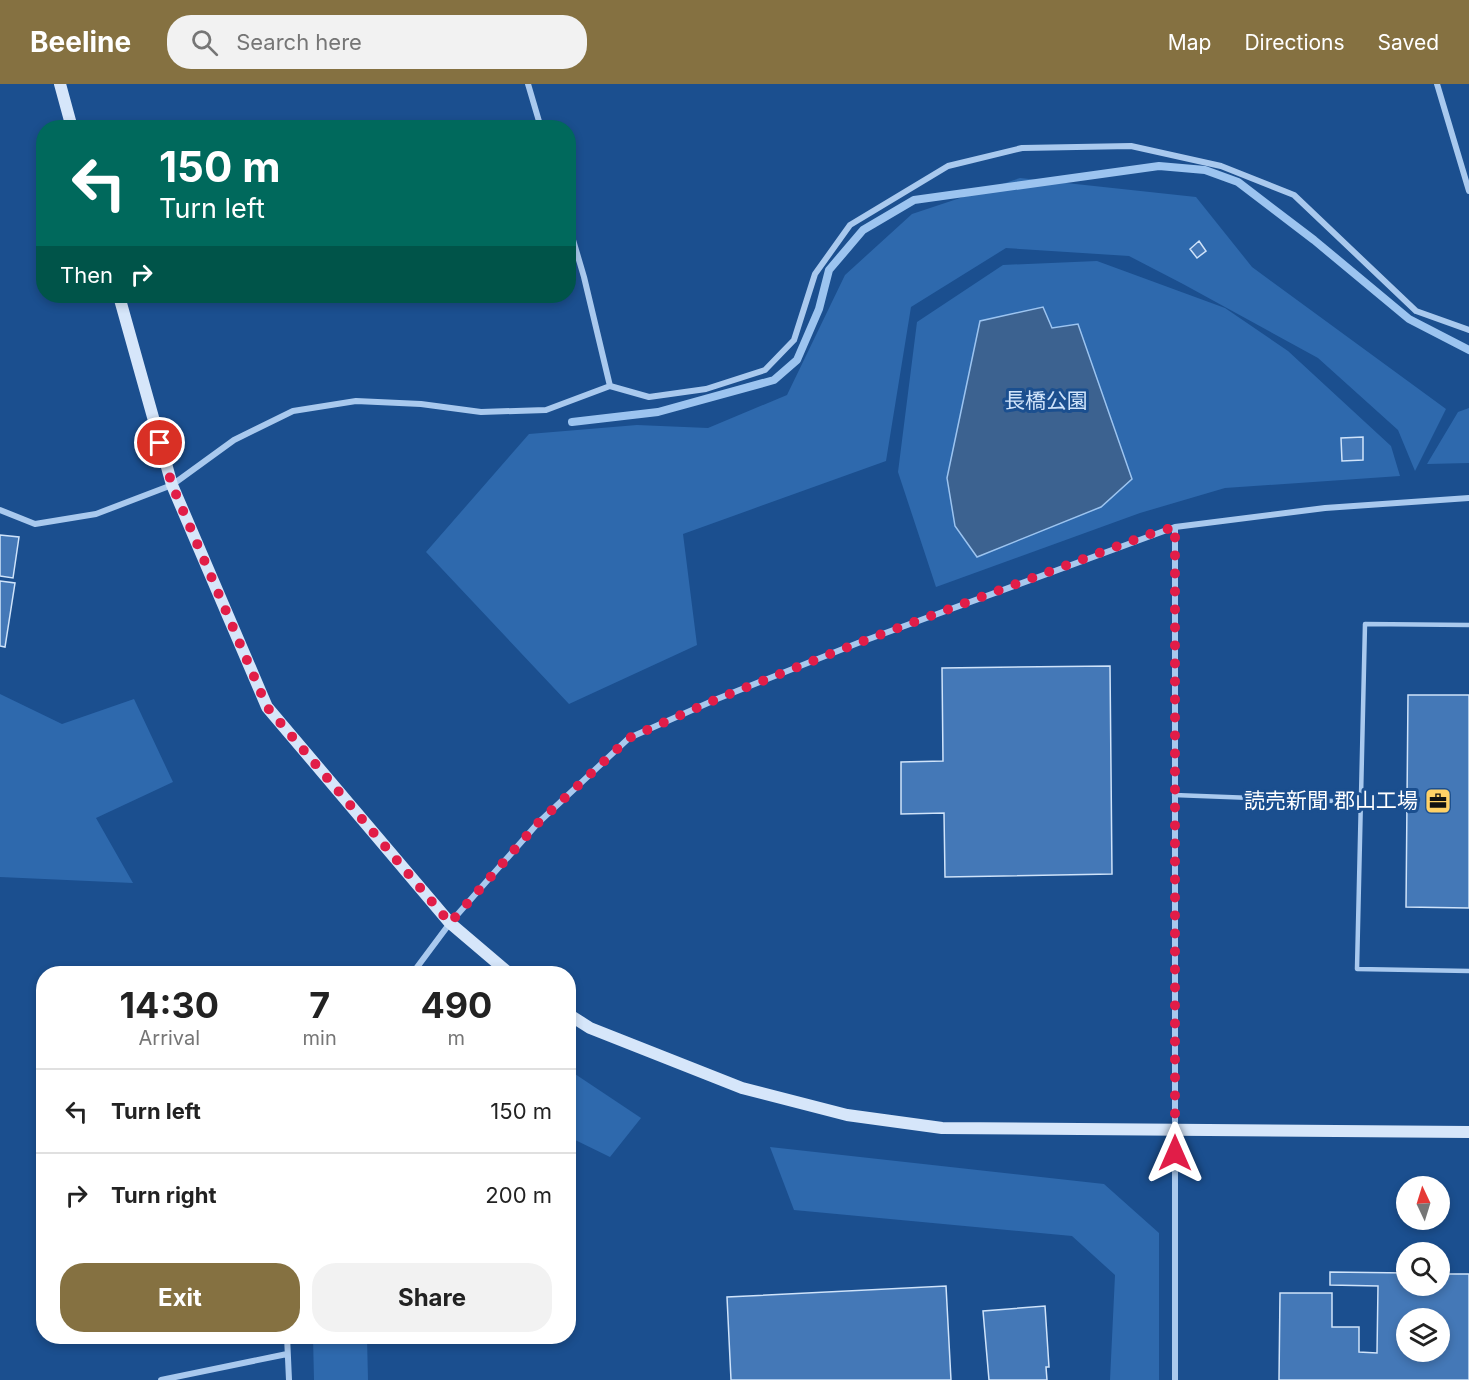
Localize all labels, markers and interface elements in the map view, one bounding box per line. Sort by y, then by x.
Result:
search box [167,15,587,69]
text: Beeline [30,25,131,59]
icon: search [188,26,221,59]
text: Search here [236,29,362,55]
text: Map [1168,30,1211,55]
text: Directions [1244,30,1345,55]
text: Saved [1378,30,1439,55]
text: 150 m [159,141,281,192]
icon: left [60,144,138,222]
text: Turn left [159,192,265,225]
icon: right [125,258,158,291]
text: Then [60,262,113,288]
park label: 長橋公園 [1004,388,1088,413]
pin [134,417,185,468]
icon: arrive [143,426,176,459]
office icon: 読売新聞 郡山工場 [1423,786,1453,816]
place label: 読売新聞 郡山工場 [1244,788,1418,813]
text: 14:30 [120,983,219,1027]
text: 7 [309,983,330,1027]
text: 490 [420,983,492,1027]
text: Arrival [139,1026,200,1050]
text: min [303,1026,337,1050]
text: m [448,1026,465,1050]
icon: left [60,1095,93,1128]
text: Turn left [111,1098,201,1124]
text: 150 m [490,1098,552,1124]
position arrow [1143,1121,1207,1185]
north arrow [1396,1176,1450,1230]
map controls [1396,1176,1450,1362]
icon: right [60,1179,93,1212]
text: Turn right [111,1182,217,1208]
text: 200 m [485,1182,552,1208]
button: search [1396,1242,1450,1296]
button: Exit [60,1263,300,1332]
button: Share [312,1263,552,1332]
button: layers [1396,1308,1450,1362]

